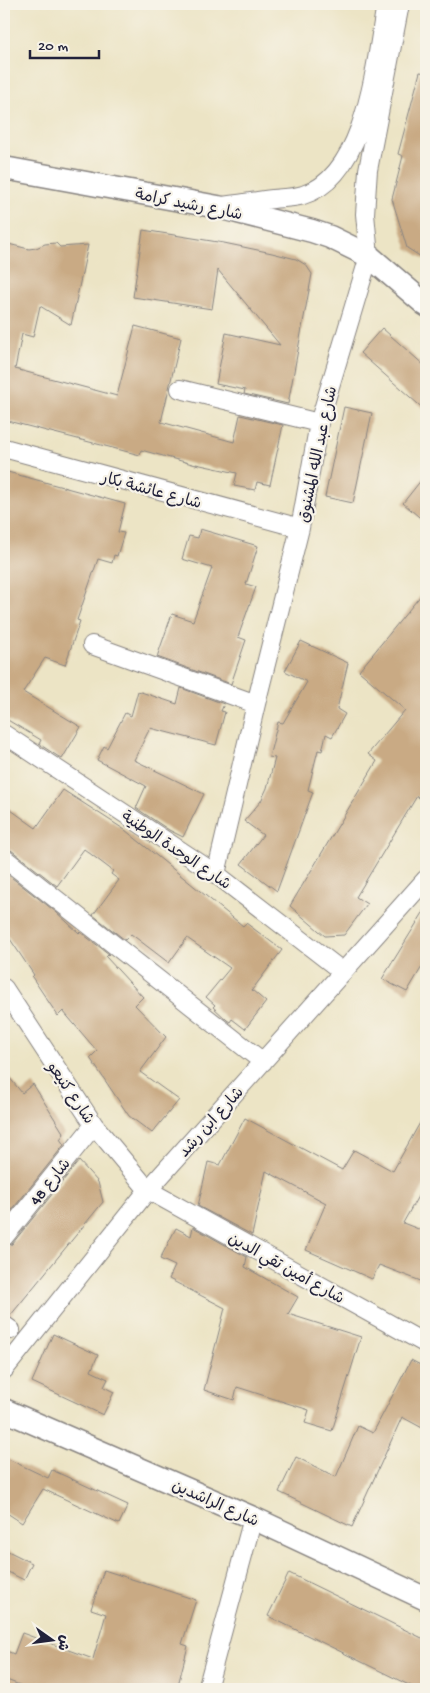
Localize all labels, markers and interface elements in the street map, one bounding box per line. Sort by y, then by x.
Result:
scale bar [30,28,99,60]
text: 20 m [38,38,68,56]
street label: شارع رشيد كرامة [133,186,244,226]
street label: شارع عبد الله المشنوق [296,385,343,525]
street label: شارع عائشة بكار [97,468,203,515]
street label: شارع الوحدة الوطنية [117,807,234,896]
street label: شارع كنيعو [41,1058,97,1129]
street label: شارع ابن رشد [176,1084,249,1162]
street label: شارع 48 [27,1156,76,1210]
street label: شارع أمين تقي الدين [223,1229,348,1312]
street label: شارع الراشدين [168,1478,261,1533]
north arrow [28,1616,78,1666]
text: ش [52,1633,72,1652]

